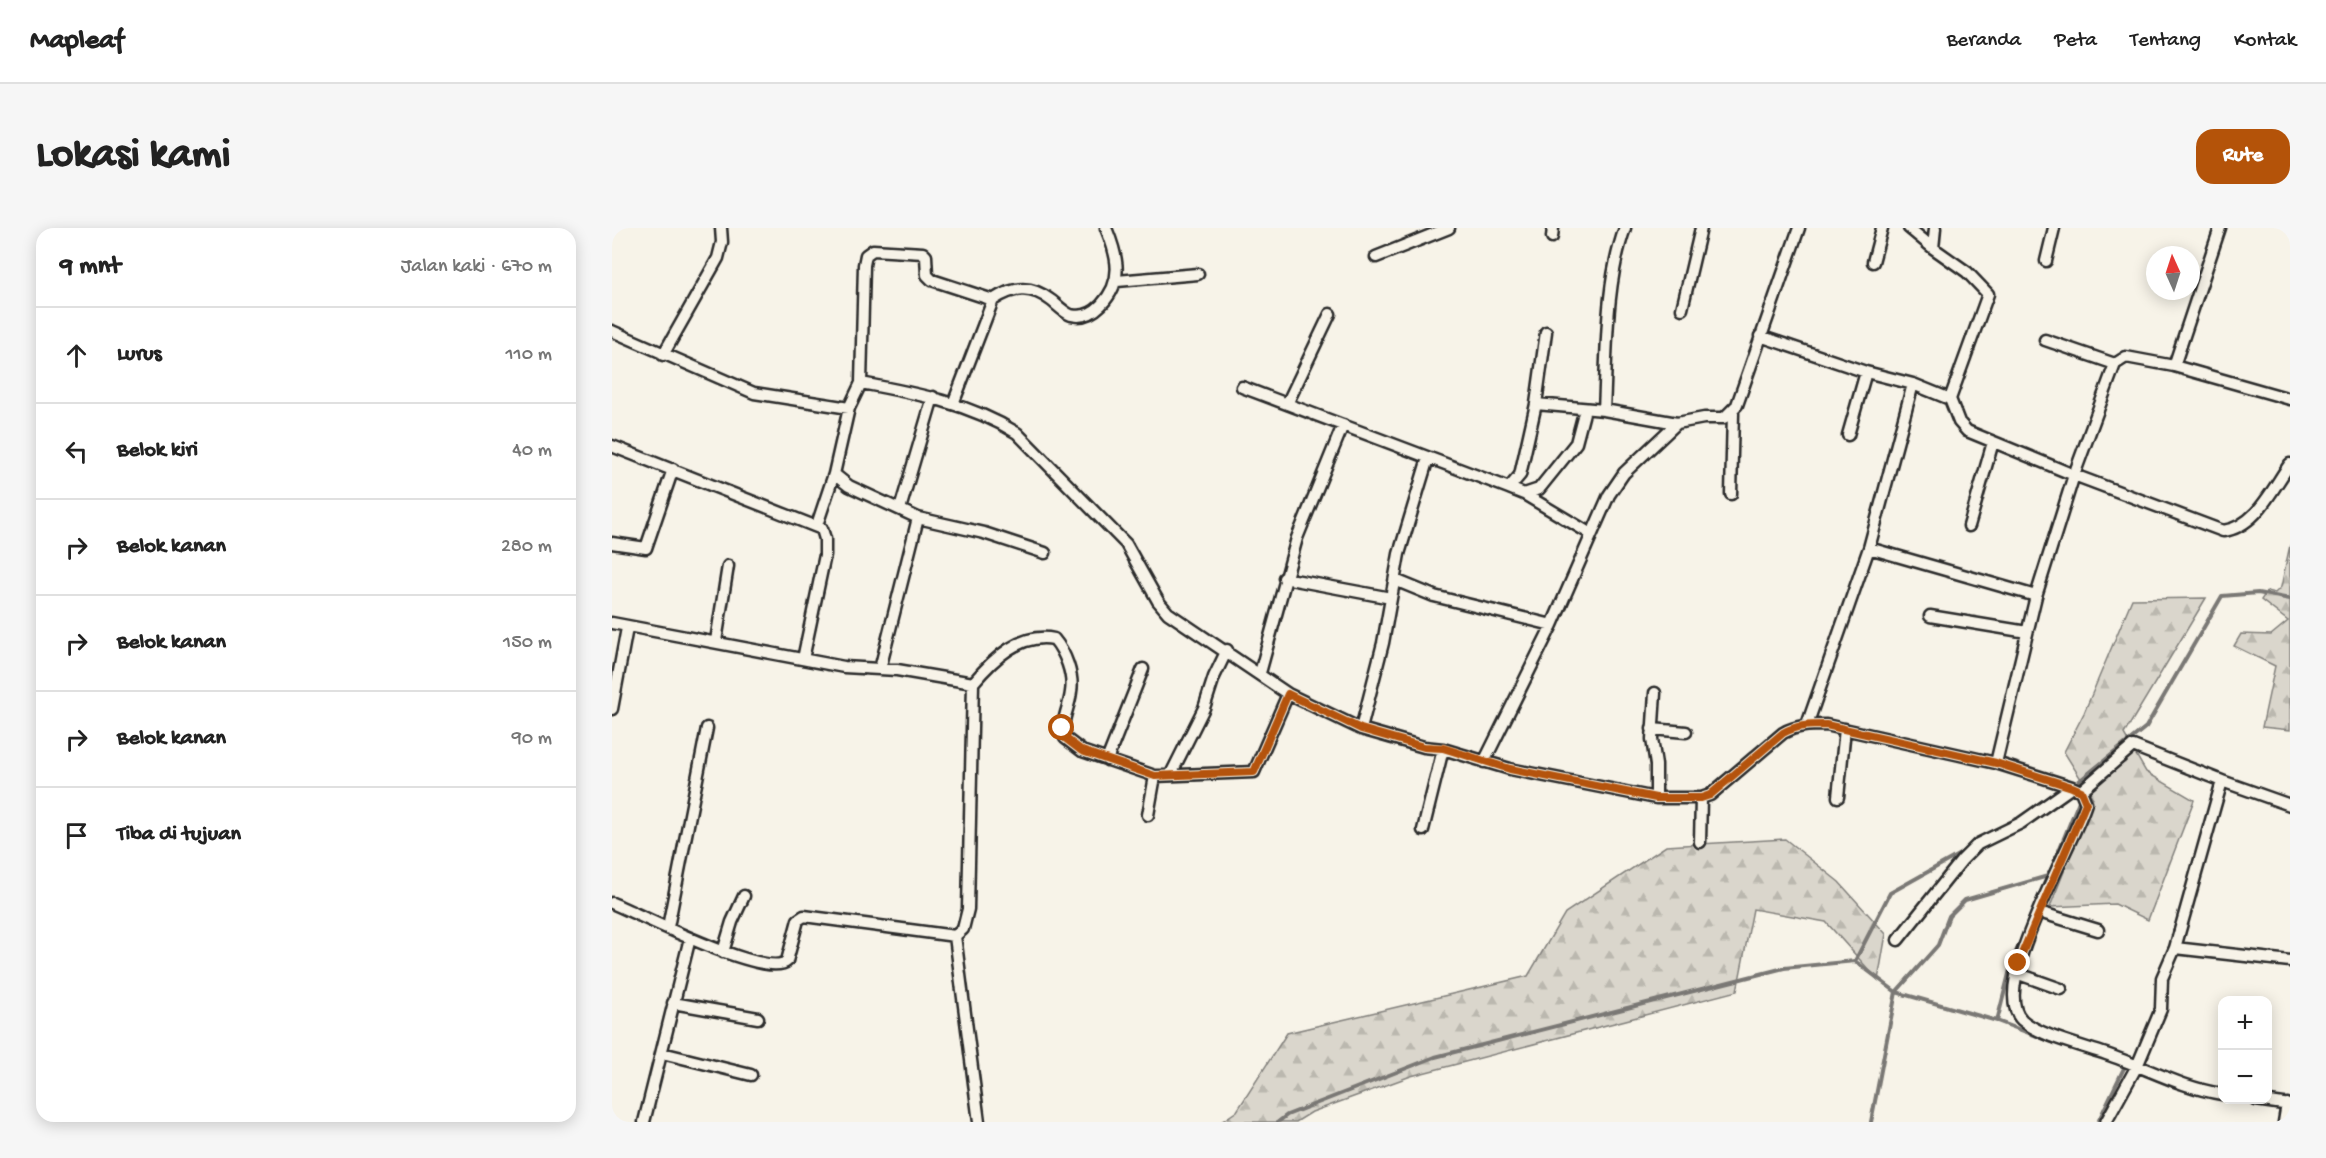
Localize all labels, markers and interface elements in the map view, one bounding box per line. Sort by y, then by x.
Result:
text: Mapleaf [30,25,124,58]
text: Beranda [1947,29,2021,54]
text: Peta [2054,29,2097,54]
text: Tentang [2130,29,2201,54]
text: Kontak [2234,29,2296,54]
button: Rute [2196,129,2290,184]
text: Lokasi kami [36,132,231,181]
north arrow [2146,246,2200,300]
text: 9 mnt [60,252,121,283]
text: Jalan kaki · 670 m [401,256,552,279]
icon: ahead [60,339,93,372]
text: Lurus [117,342,162,368]
text: 110 m [506,344,552,367]
icon: left [60,435,93,468]
text: Belok kiri [117,438,198,464]
text: 40 m [512,440,552,463]
icon: right [60,531,93,564]
text: Belok kanan [117,534,226,560]
text: 280 m [501,536,552,559]
icon: right [60,627,93,660]
text: Belok kanan [117,630,226,656]
text: 150 m [503,632,552,655]
route start [1048,714,1074,740]
icon: right [60,723,93,756]
text: Belok kanan [117,726,226,752]
text: 90 m [512,728,552,751]
icon: arrive [60,819,93,852]
text: Tiba di tujuan [117,822,241,848]
route end [2004,949,2030,975]
map controls [2218,996,2272,1104]
button: + [2218,996,2272,1050]
button: − [2218,1050,2272,1104]

